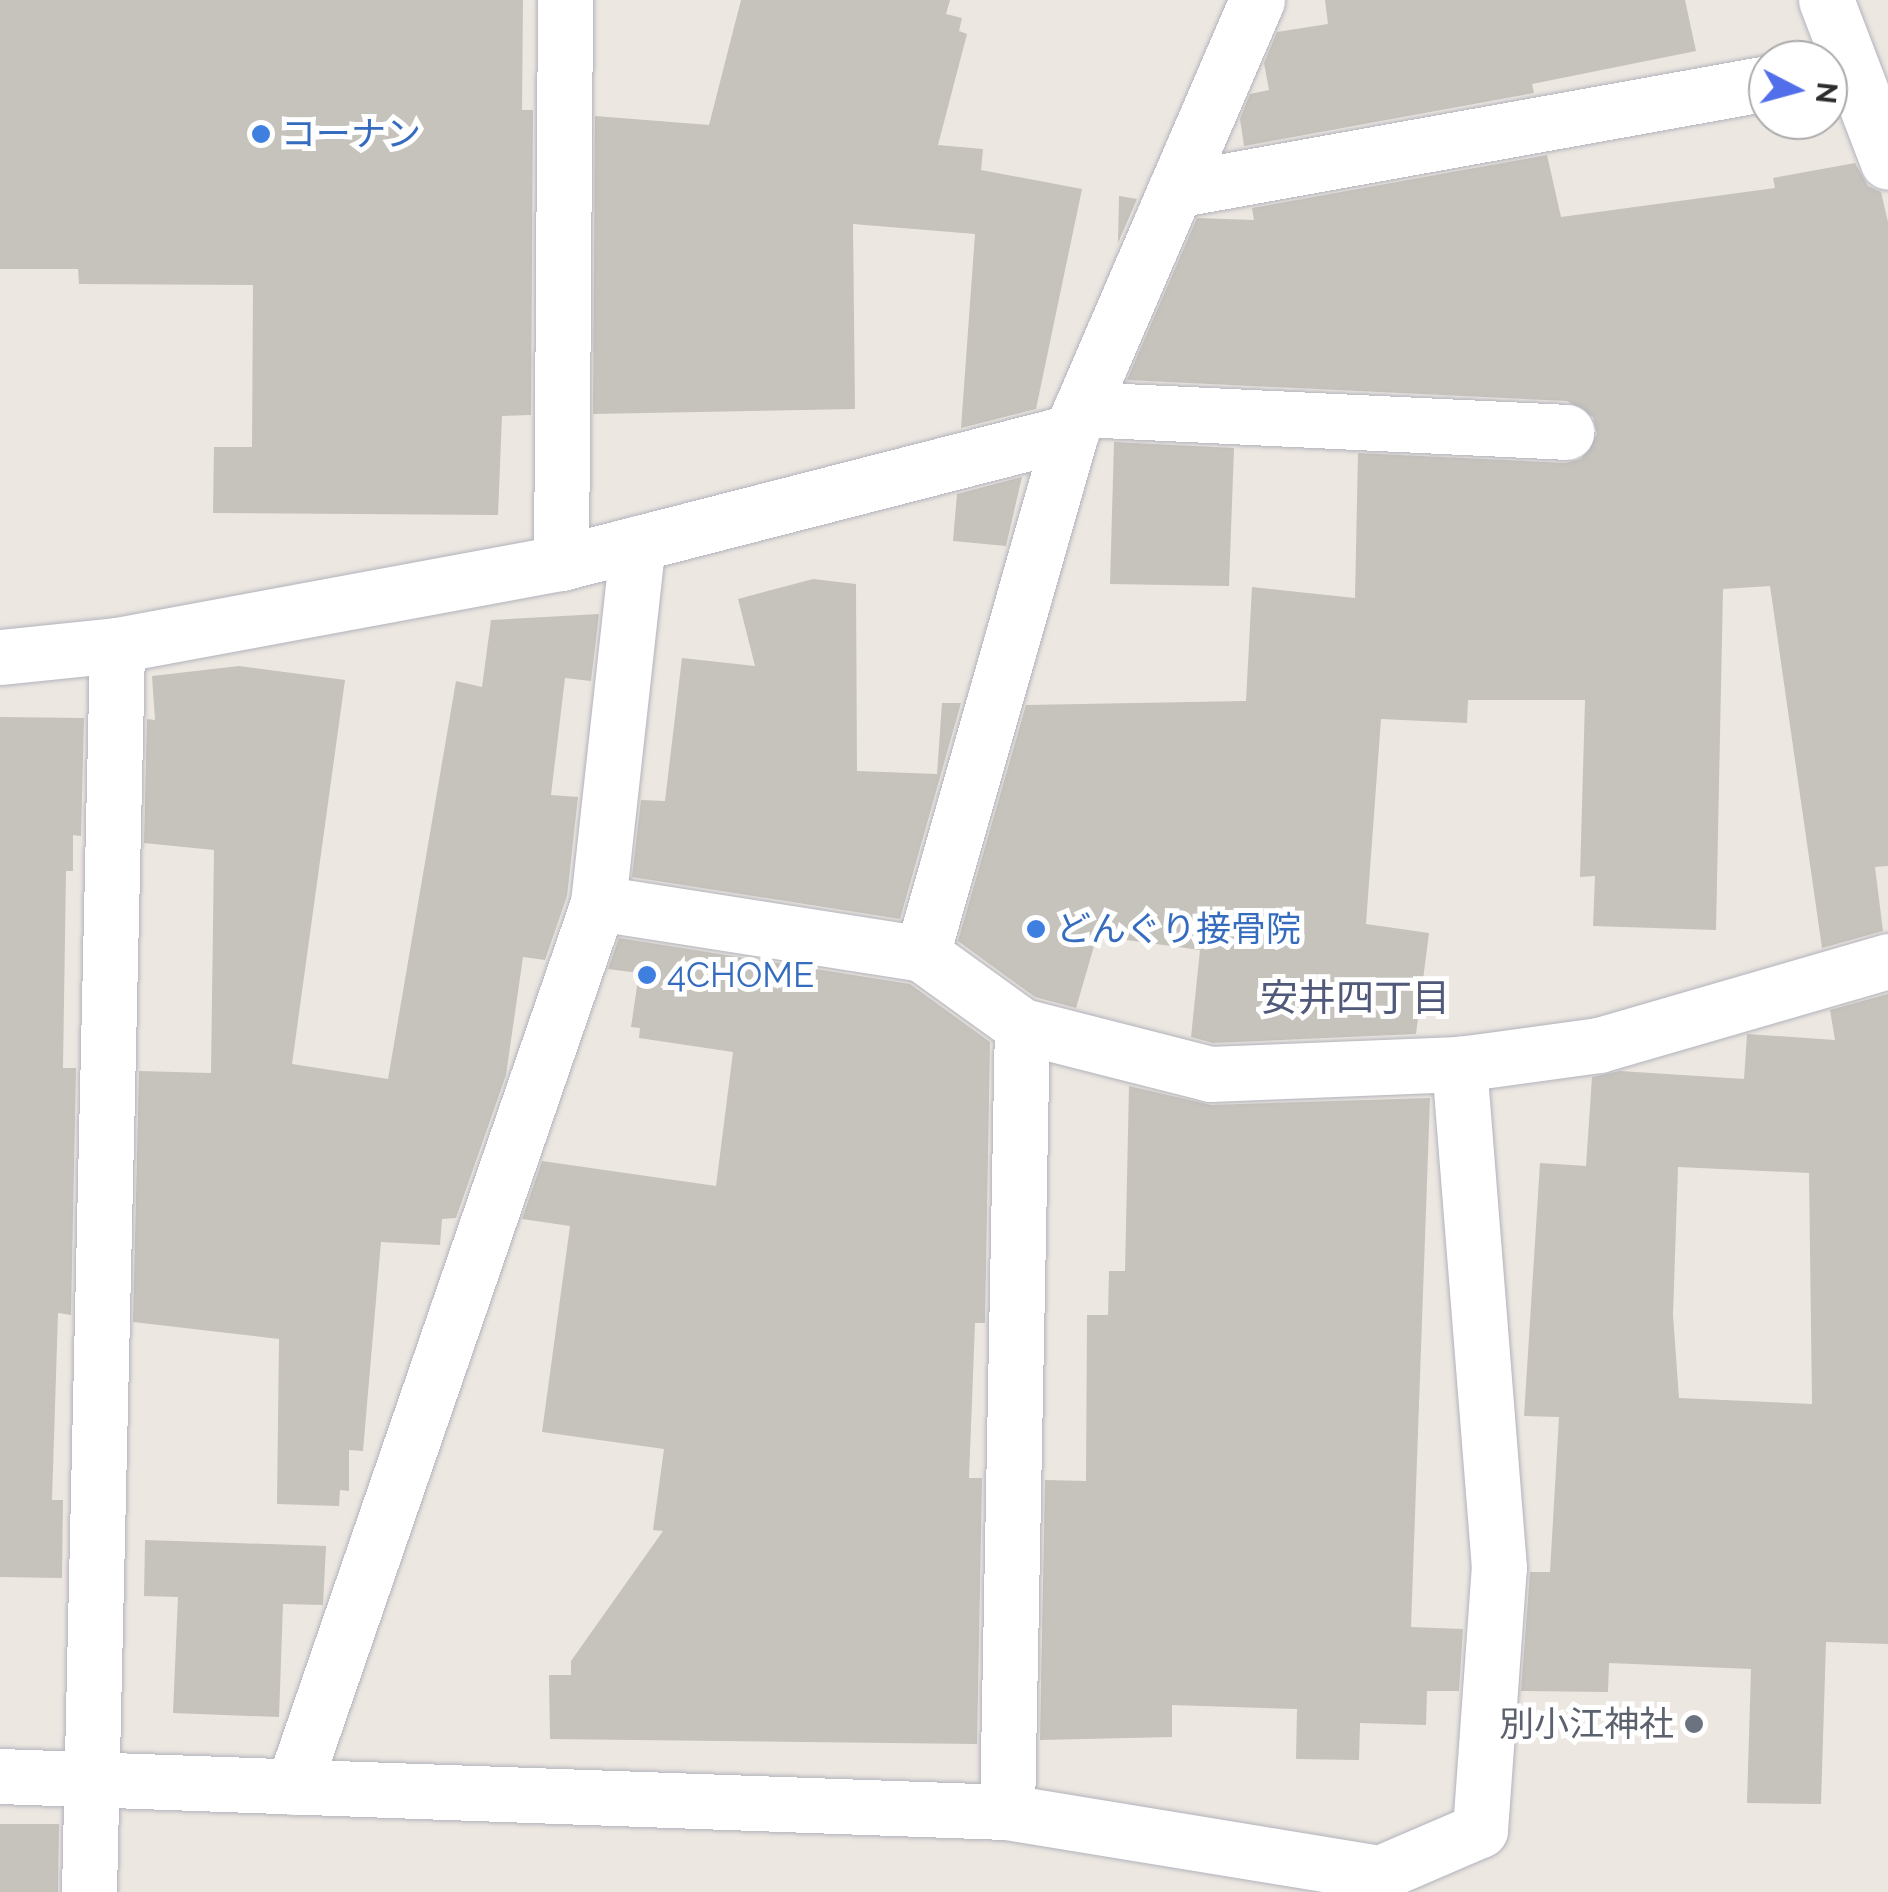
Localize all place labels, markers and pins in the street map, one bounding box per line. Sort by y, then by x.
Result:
place label: コーナン [281,113,421,155]
marker: コーナン [250,123,272,145]
place label: どんぐり接骨院 [1056,908,1301,950]
marker: どんぐり接骨院 [1025,918,1047,940]
place label: 4CHOME [667,954,814,996]
marker: 4CHOME [636,964,658,986]
place label: 別小江神社 [1499,1703,1674,1745]
marker: 別小江神社 [1683,1713,1705,1735]

